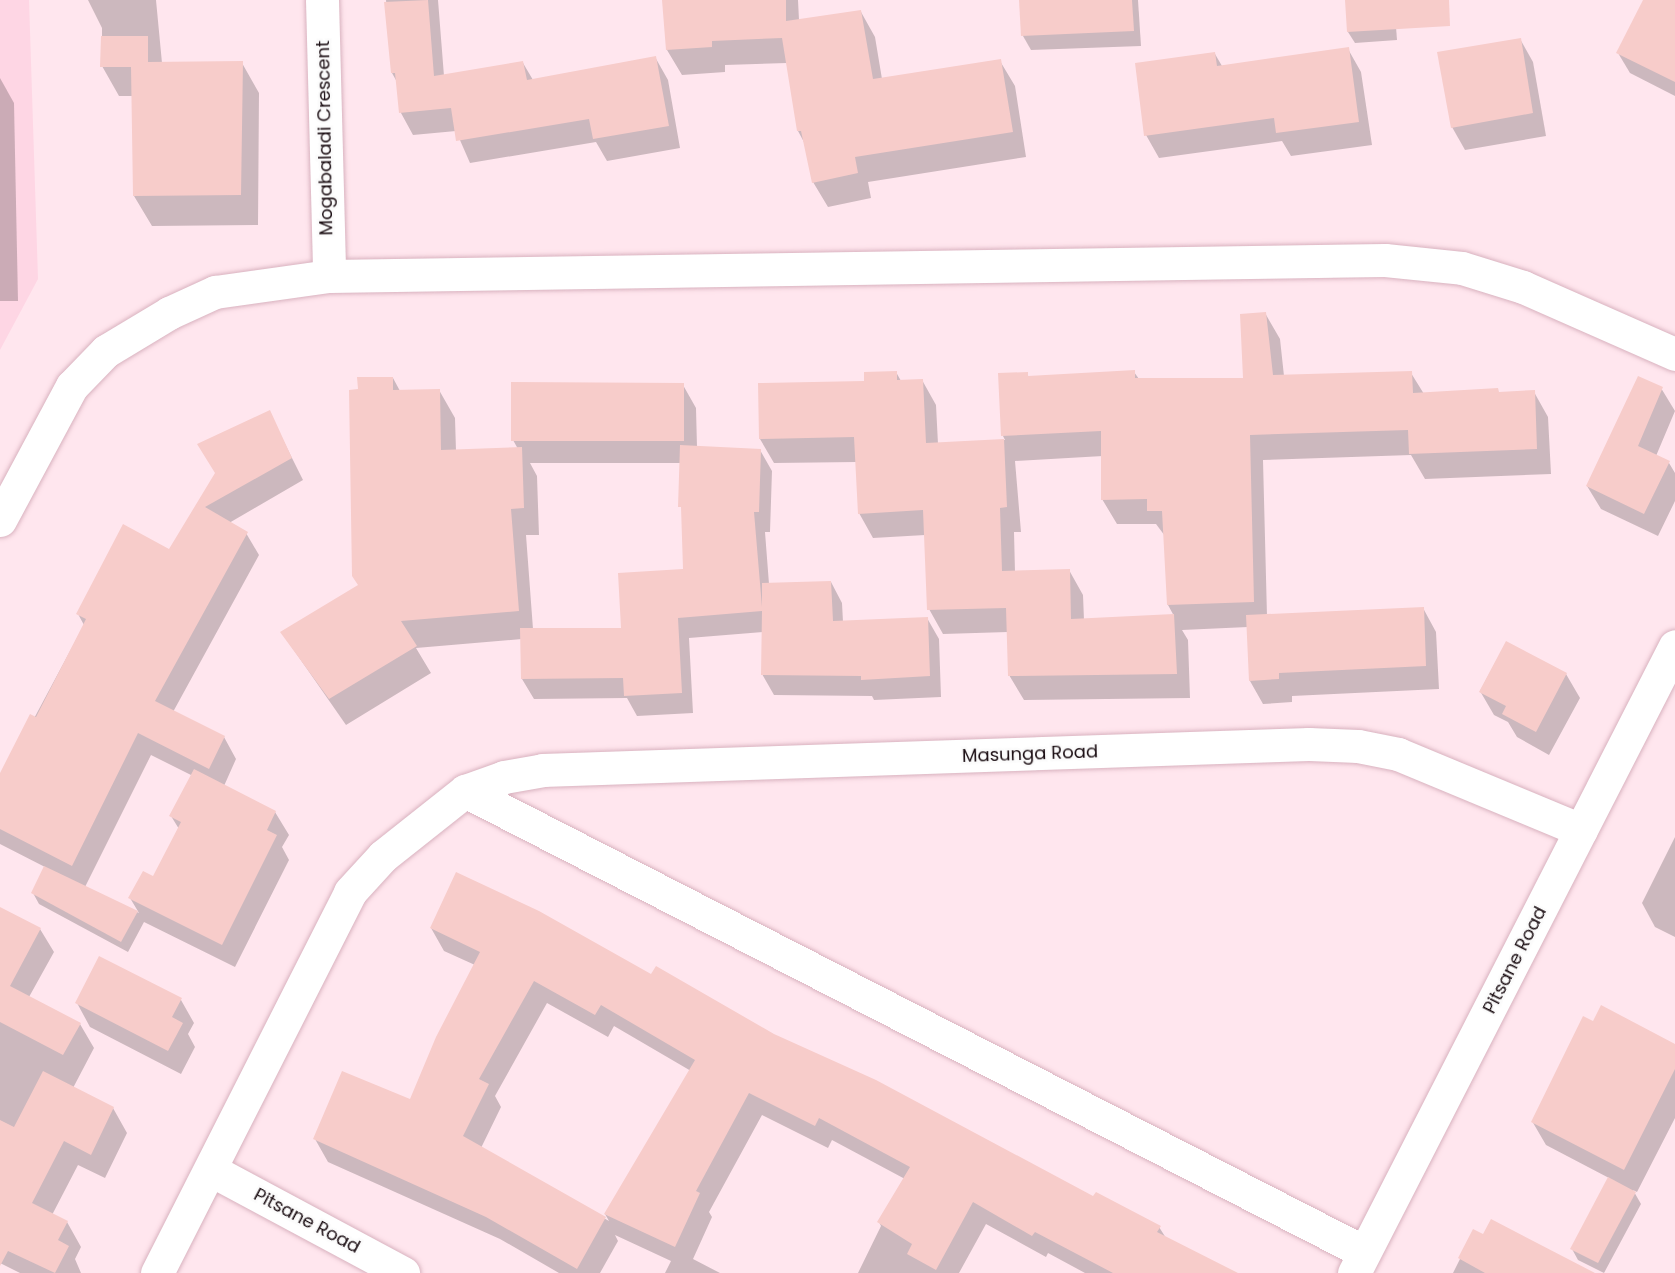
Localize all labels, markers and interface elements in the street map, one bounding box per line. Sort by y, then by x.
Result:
street label: Mogabaladi Crescent [312,40,338,236]
street label: Masunga Road [962,741,1098,767]
street label: Pitsane Road [1479,903,1551,1017]
street label: Pitsane Road [250,1184,364,1258]

